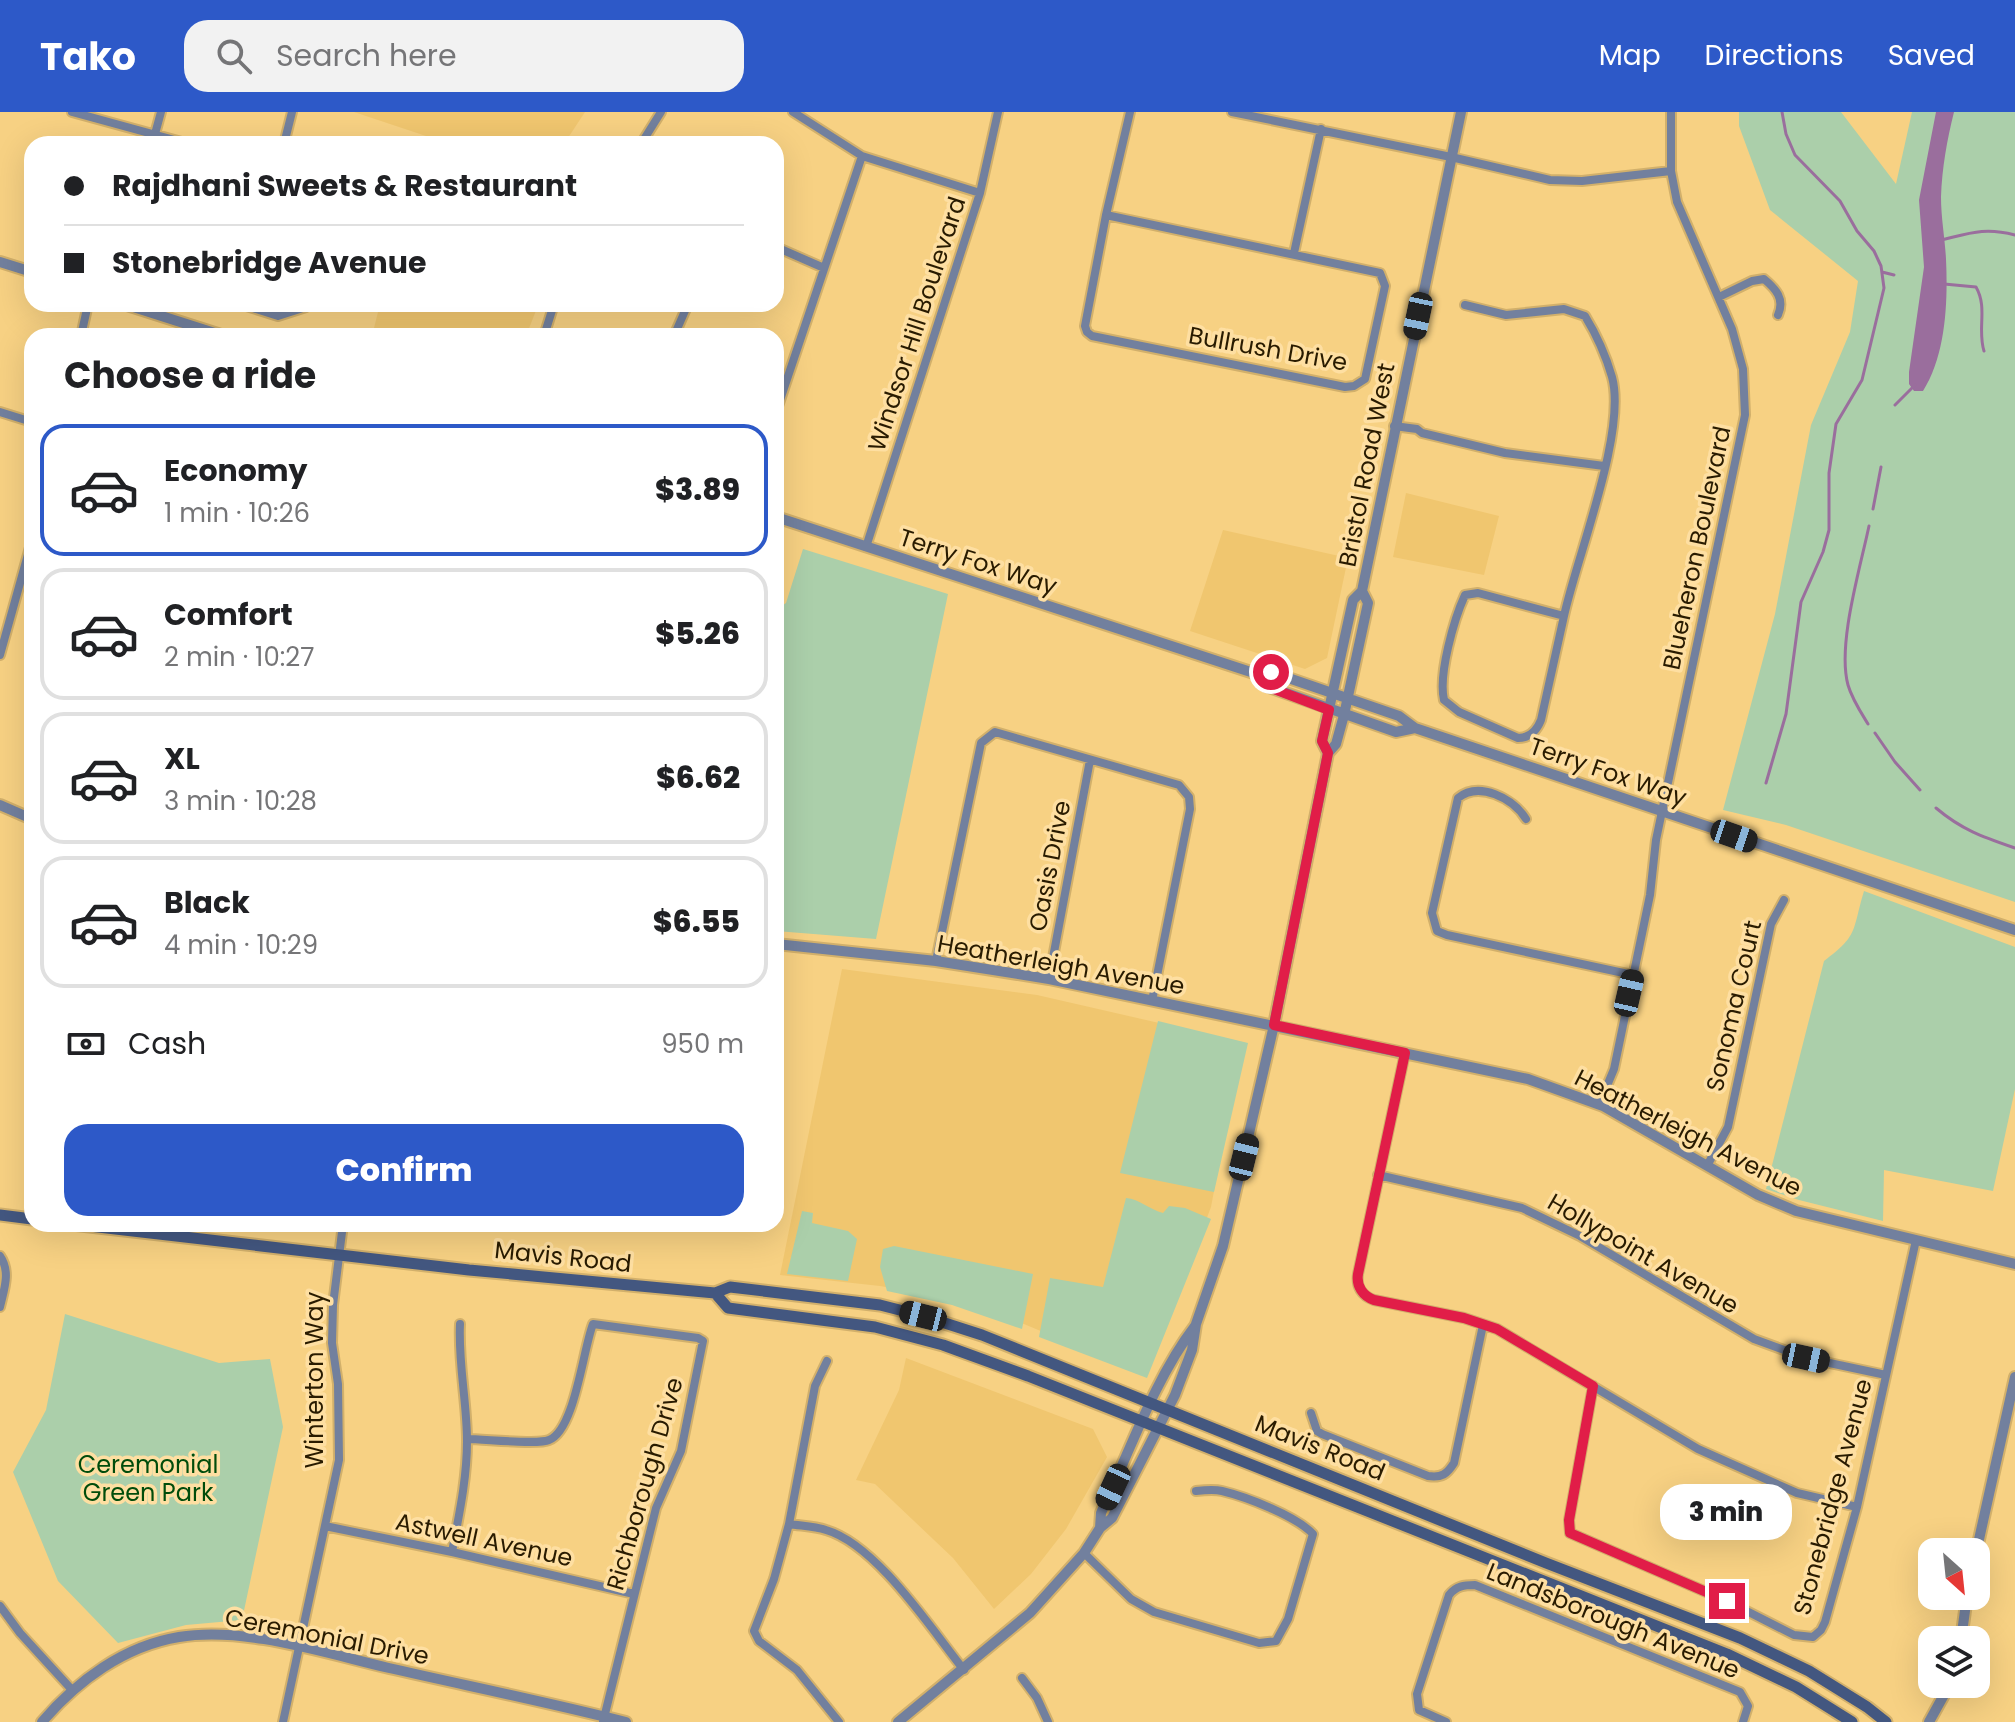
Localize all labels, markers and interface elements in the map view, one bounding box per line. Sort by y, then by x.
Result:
search box [184,20,744,92]
text: Tako [40,30,136,83]
icon: search [212,34,256,78]
text: Search here [276,34,457,77]
text: Map [1599,36,1661,75]
text: Directions [1705,36,1844,75]
text: Saved [1888,36,1975,75]
text: Rajdhani Sweets & Restaurant [112,164,577,207]
street label: Windsor Hill Boulevard [860,192,973,455]
text: Stonebridge Avenue [112,241,426,284]
car [1401,290,1435,342]
street label: Bullrush Drive [1186,318,1350,379]
text: Choose a ride [64,350,316,401]
street label: Bristol Road West [1331,360,1402,570]
street label: Blueheron Boulevard [1655,423,1738,673]
text: Economy [164,449,308,492]
icon: car [68,454,140,526]
text: $3.89 [655,468,740,511]
text: 1 min · 10:26 [164,495,310,531]
street label: Terry Fox Way [895,520,1062,603]
text: Comfort [164,593,293,636]
icon: car [68,598,140,670]
text: $5.26 [655,612,740,655]
text: 2 min · 10:27 [164,639,314,675]
route start [1253,654,1289,690]
street label: Terry Fox Way [1525,729,1692,814]
text: XL [164,737,200,780]
icon: car [68,742,140,814]
text: $6.62 [656,756,740,799]
text: 3 min · 10:28 [164,783,317,819]
street label: Oasis Drive [1021,798,1078,934]
car [1707,817,1761,855]
text: Black [164,881,250,924]
icon: car [68,886,140,958]
text: $6.55 [653,900,740,943]
street label: Sonoma Court [1698,917,1769,1095]
text: 4 min · 10:29 [164,927,318,963]
street label: Heatherleigh Avenue [935,927,1187,1003]
car [1612,967,1646,1019]
icon: cash [64,1022,108,1066]
text: Cash [128,1022,206,1065]
text: 950 m [661,1026,744,1062]
street label: Heatherleigh Avenue [1569,1061,1807,1204]
button: Confirm [64,1124,744,1216]
car [1227,1131,1261,1183]
street label: Hollypoint Avenue [1542,1185,1745,1322]
street label: Mavis Road [493,1233,633,1280]
street label: Winterton Way [298,1291,331,1468]
car [897,1299,949,1333]
car [1780,1341,1832,1375]
street label: Richborough Drive [598,1374,691,1594]
street label: Stonebridge Avenue [1785,1375,1880,1619]
street label: Mavis Road [1250,1406,1390,1489]
park label: Ceremonial Green Park [78,1448,218,1509]
car [1092,1460,1134,1514]
callout: 3 min [1661,1485,1793,1541]
text: 3 min [1689,1494,1763,1530]
street label: Astwell Avenue [392,1505,576,1574]
north arrow [1918,1538,1990,1610]
map controls [1918,1538,1990,1698]
street label: Landsborough Avenue [1482,1555,1745,1686]
route end [1709,1583,1745,1619]
street label: Ceremonial Drive [222,1601,432,1672]
button: layers [1918,1626,1990,1698]

